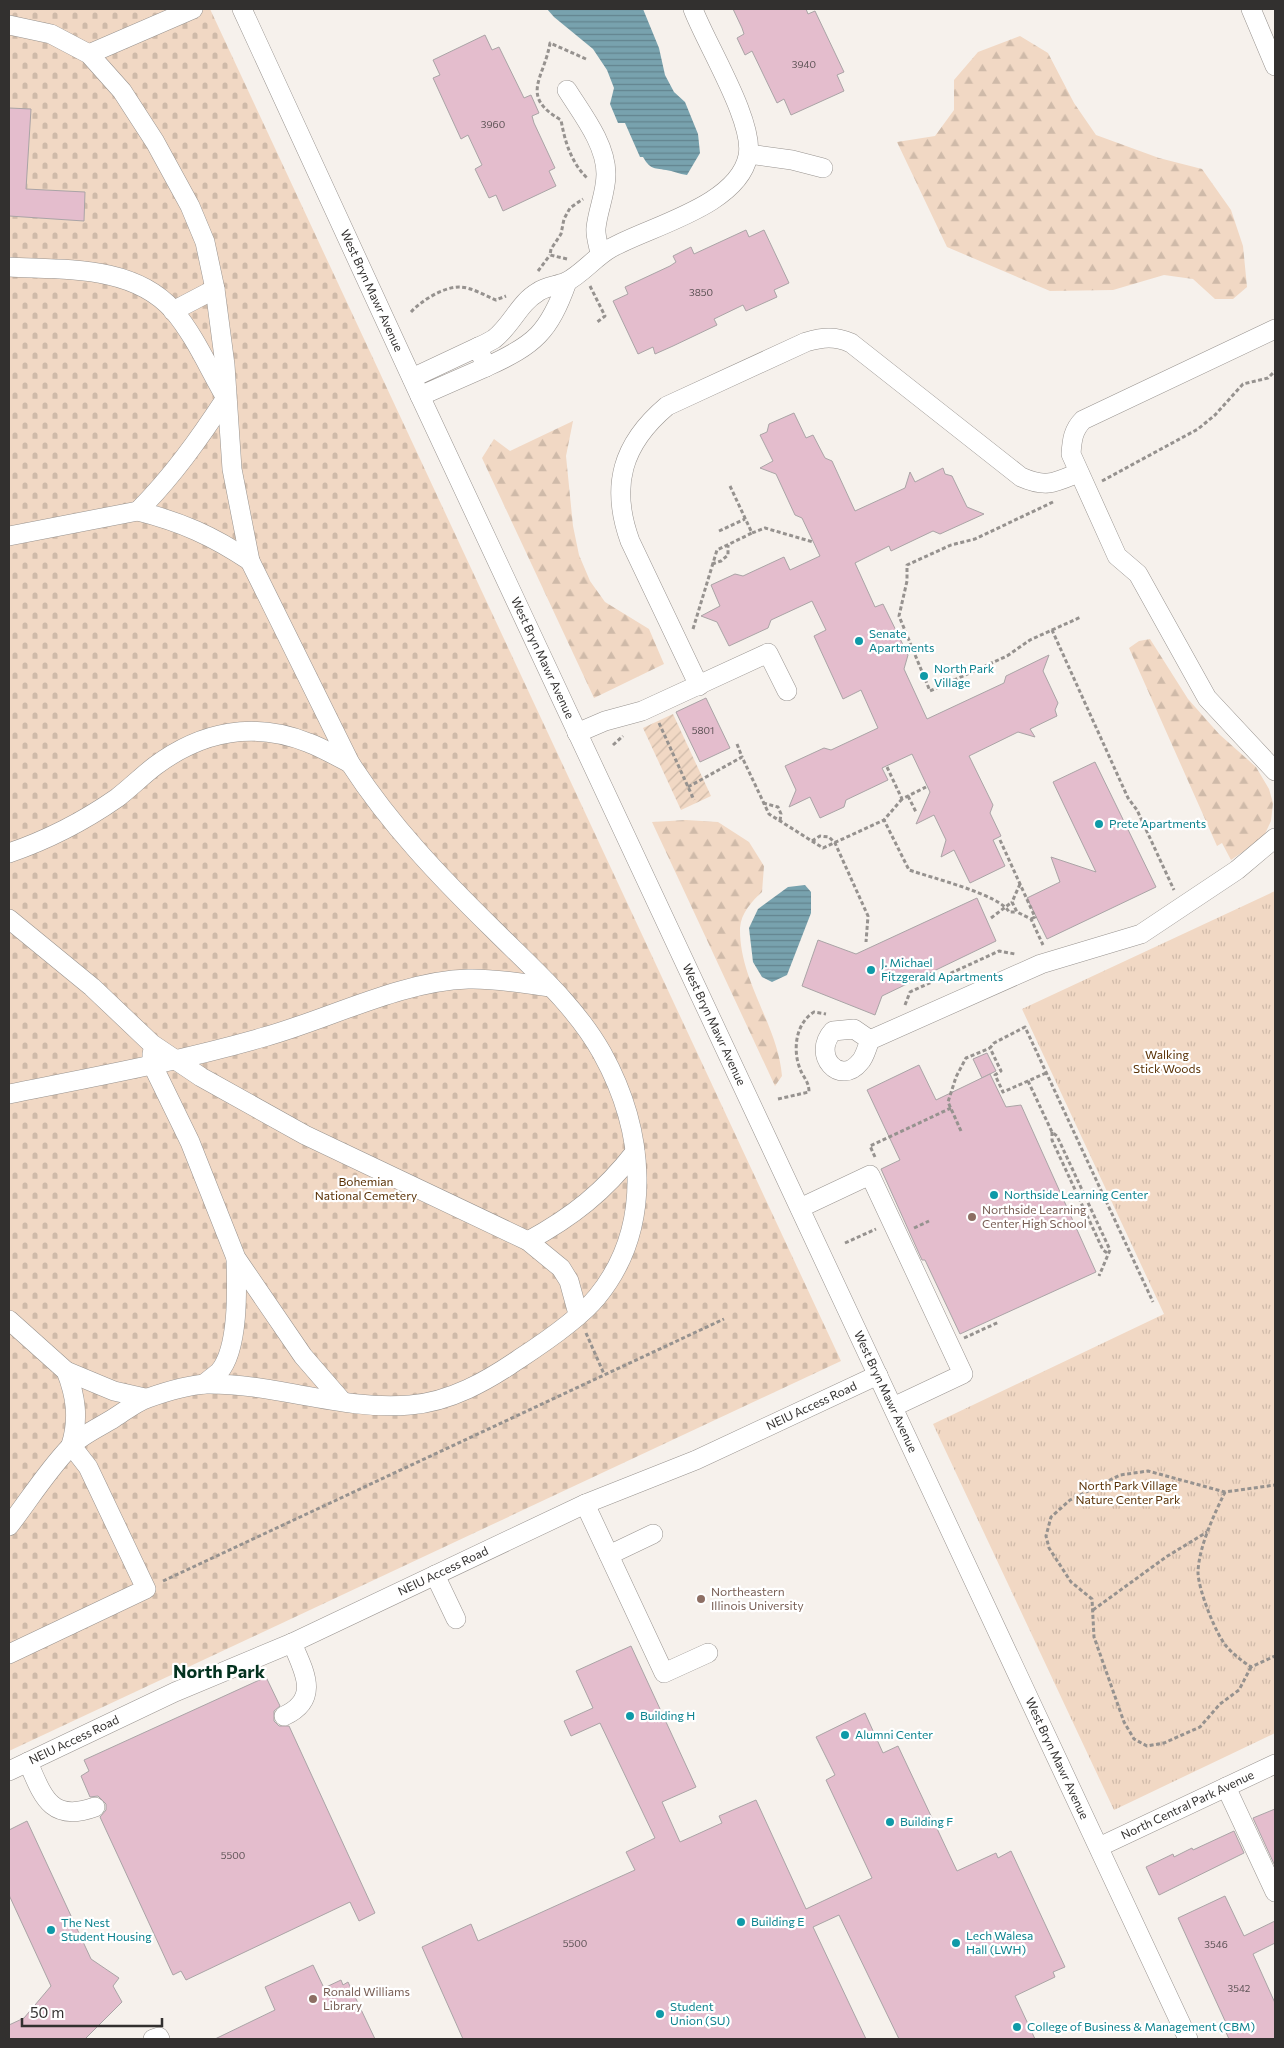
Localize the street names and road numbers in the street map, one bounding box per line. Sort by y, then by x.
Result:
street label: West Bryn Mawr Avenue [338,227,407,353]
street label: West Bryn Mawr Avenue [509,594,578,720]
street label: West Bryn Mawr Avenue [680,961,749,1087]
street label: West Bryn Mawr Avenue [852,1328,921,1454]
street label: NEIU Access Road [764,1378,859,1432]
street label: NEIU Access Road [395,1543,490,1598]
street label: West Bryn Mawr Avenue [1023,1695,1092,1821]
street label: NEIU Access Road [26,1712,121,1767]
street label: North Central Park Avenue [1118,1767,1256,1842]

